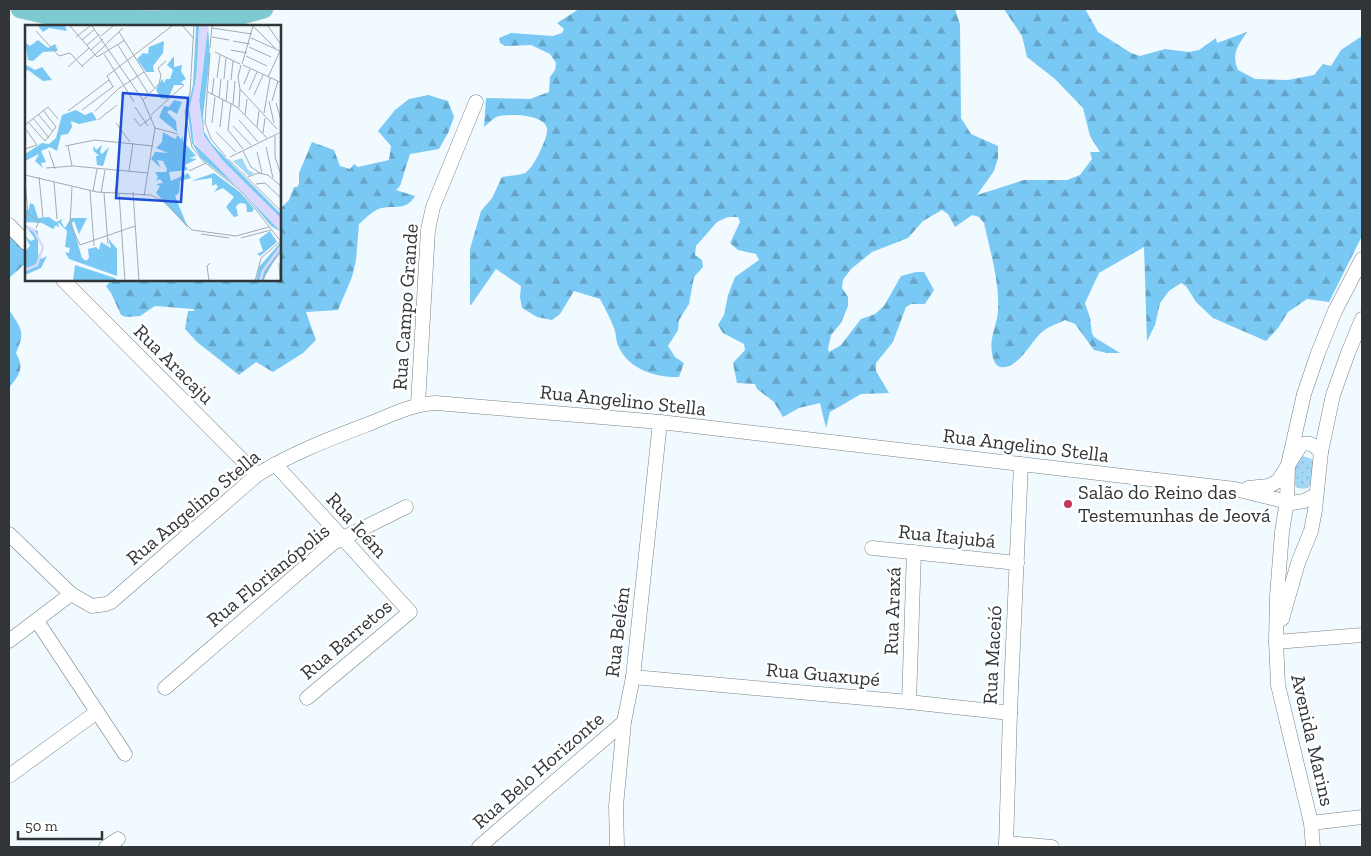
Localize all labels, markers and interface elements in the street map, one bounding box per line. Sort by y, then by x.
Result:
inset map [25,25,281,281]
street label: Rua Campo Grande [387,223,423,391]
street label: Rua Aracaju [129,319,219,409]
street label: Rua Angelino Stella [539,379,708,421]
street label: Rua Angelino Stella [942,423,1111,467]
street label: Rua Angelino Stella [121,444,265,570]
place label: Salão do Reino das Testemunhas de Jeová [1078,480,1271,527]
street label: Rua Icém [321,487,393,563]
marker: Salão do Reino das Testemunhas de Jeová [1062,498,1074,510]
street label: Rua Florianópolis [202,518,334,632]
street label: Rua Itajubá [897,519,997,553]
street label: Rua Araxá [878,566,906,655]
street label: Rua Belém [600,585,635,679]
street label: Rua Barretos [295,594,397,684]
street label: Rua Maceió [977,605,1007,705]
street label: Rua Guaxupé [765,657,881,691]
street label: Avenida Marins [1286,672,1340,808]
street label: Rua Belo Horizonte [467,706,609,834]
scale bar [18,808,101,840]
text: 50 m [25,817,58,835]

